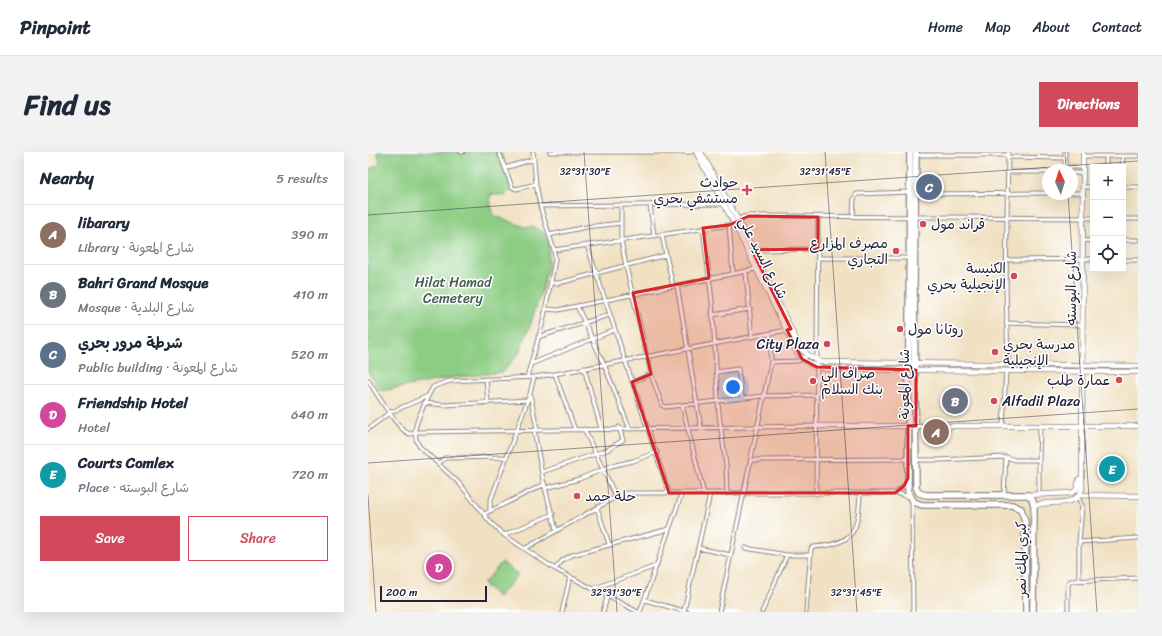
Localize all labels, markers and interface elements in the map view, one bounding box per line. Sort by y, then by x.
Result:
text: Pinpoint [20,11,91,44]
text: Home [928,15,963,40]
text: Map [985,15,1011,40]
text: About [1033,15,1070,40]
text: Contact [1092,15,1142,40]
text: Find us [24,80,111,129]
button: Directions [1039,82,1138,127]
text: Nearby [40,163,94,193]
text: 32°31'30"E [560,163,612,181]
text: 32°31'45"E [799,163,852,181]
north arrow [1042,164,1078,200]
map controls [1090,164,1126,272]
button: + [1090,164,1126,200]
text: 5 results [276,167,328,190]
place label: حوادث مستشفي بحري [653,170,738,211]
pin: C [916,172,942,202]
marker: حوادث مستشفي بحري [741,184,753,196]
button: − [1090,200,1126,236]
text: libarary [78,210,130,236]
street label: شارع السيد علي [732,212,794,304]
place label: قراند مول [931,212,985,237]
marker: قراند مول [918,219,928,229]
text: A [49,223,57,246]
text: 390 m [291,223,328,246]
place label: مصرف المزارع التجاري [810,231,888,272]
text: Library · شارع المعونة [78,236,194,259]
button: locate [1090,236,1126,272]
marker: مصرف المزارع التجاري [891,246,901,256]
street label: شارع البوسته [1059,251,1084,325]
place label: الكنيسة الإنجيلية بحري [927,256,1006,297]
text: Bahri Grand Mosque [78,270,208,296]
park label: Hilat Hamad Cemetery [415,270,493,311]
marker: الكنيسة الإنجيلية بحري [1009,271,1019,281]
text: B [49,283,57,306]
text: 410 m [293,283,328,306]
text: Mosque · شارع البلدية [78,296,195,319]
place label: روتانا مول [908,317,964,342]
marker: روتانا مول [895,324,905,334]
text: شرطة مرور بحري [78,330,183,356]
place label: City Plaza [756,332,819,357]
place label: مدرسة بحري الإنجيلية [1003,332,1075,373]
marker: City Plaza [822,339,832,349]
text: C [49,343,57,366]
text: 520 m [291,343,328,366]
marker: مدرسة بحري الإنجيلية [990,347,1000,357]
street label: شارع المعونة [892,349,917,419]
text: Public building · شارع المعونة [78,356,238,379]
place label: صراف الي بنك السلام [821,361,883,402]
place label: عمارة طلب [1047,368,1111,393]
marker: عمارة طلب [1114,375,1124,385]
marker: صراف الي بنك السلام [808,376,818,386]
your location [723,377,743,397]
pin: B [942,386,968,416]
place label: Alfadil Plaza [1001,389,1080,414]
text: Friendship Hotel [78,390,188,416]
marker: Alfadil Plaza [989,396,999,406]
text: D [49,403,57,426]
text: 640 m [291,403,328,426]
text: Hotel [78,416,110,439]
pin: A [923,417,949,447]
text: Courts Comlex [78,450,174,476]
pin: E [1099,454,1125,484]
text: E [49,463,57,486]
text: 720 m [291,463,328,486]
text: Place · شارع البوسته [78,476,189,499]
place label: حلة حمد [585,484,636,509]
marker: حلة حمد [572,491,582,501]
button: Save [40,516,180,561]
button: Share [188,516,328,561]
street label: كبري المك نمر [1009,521,1034,598]
pin: D [426,552,452,582]
text: 200 m [386,583,418,602]
scale bar [380,584,487,603]
text: 32°31'30"E [591,584,643,602]
text: 32°31'45"E [830,584,883,602]

